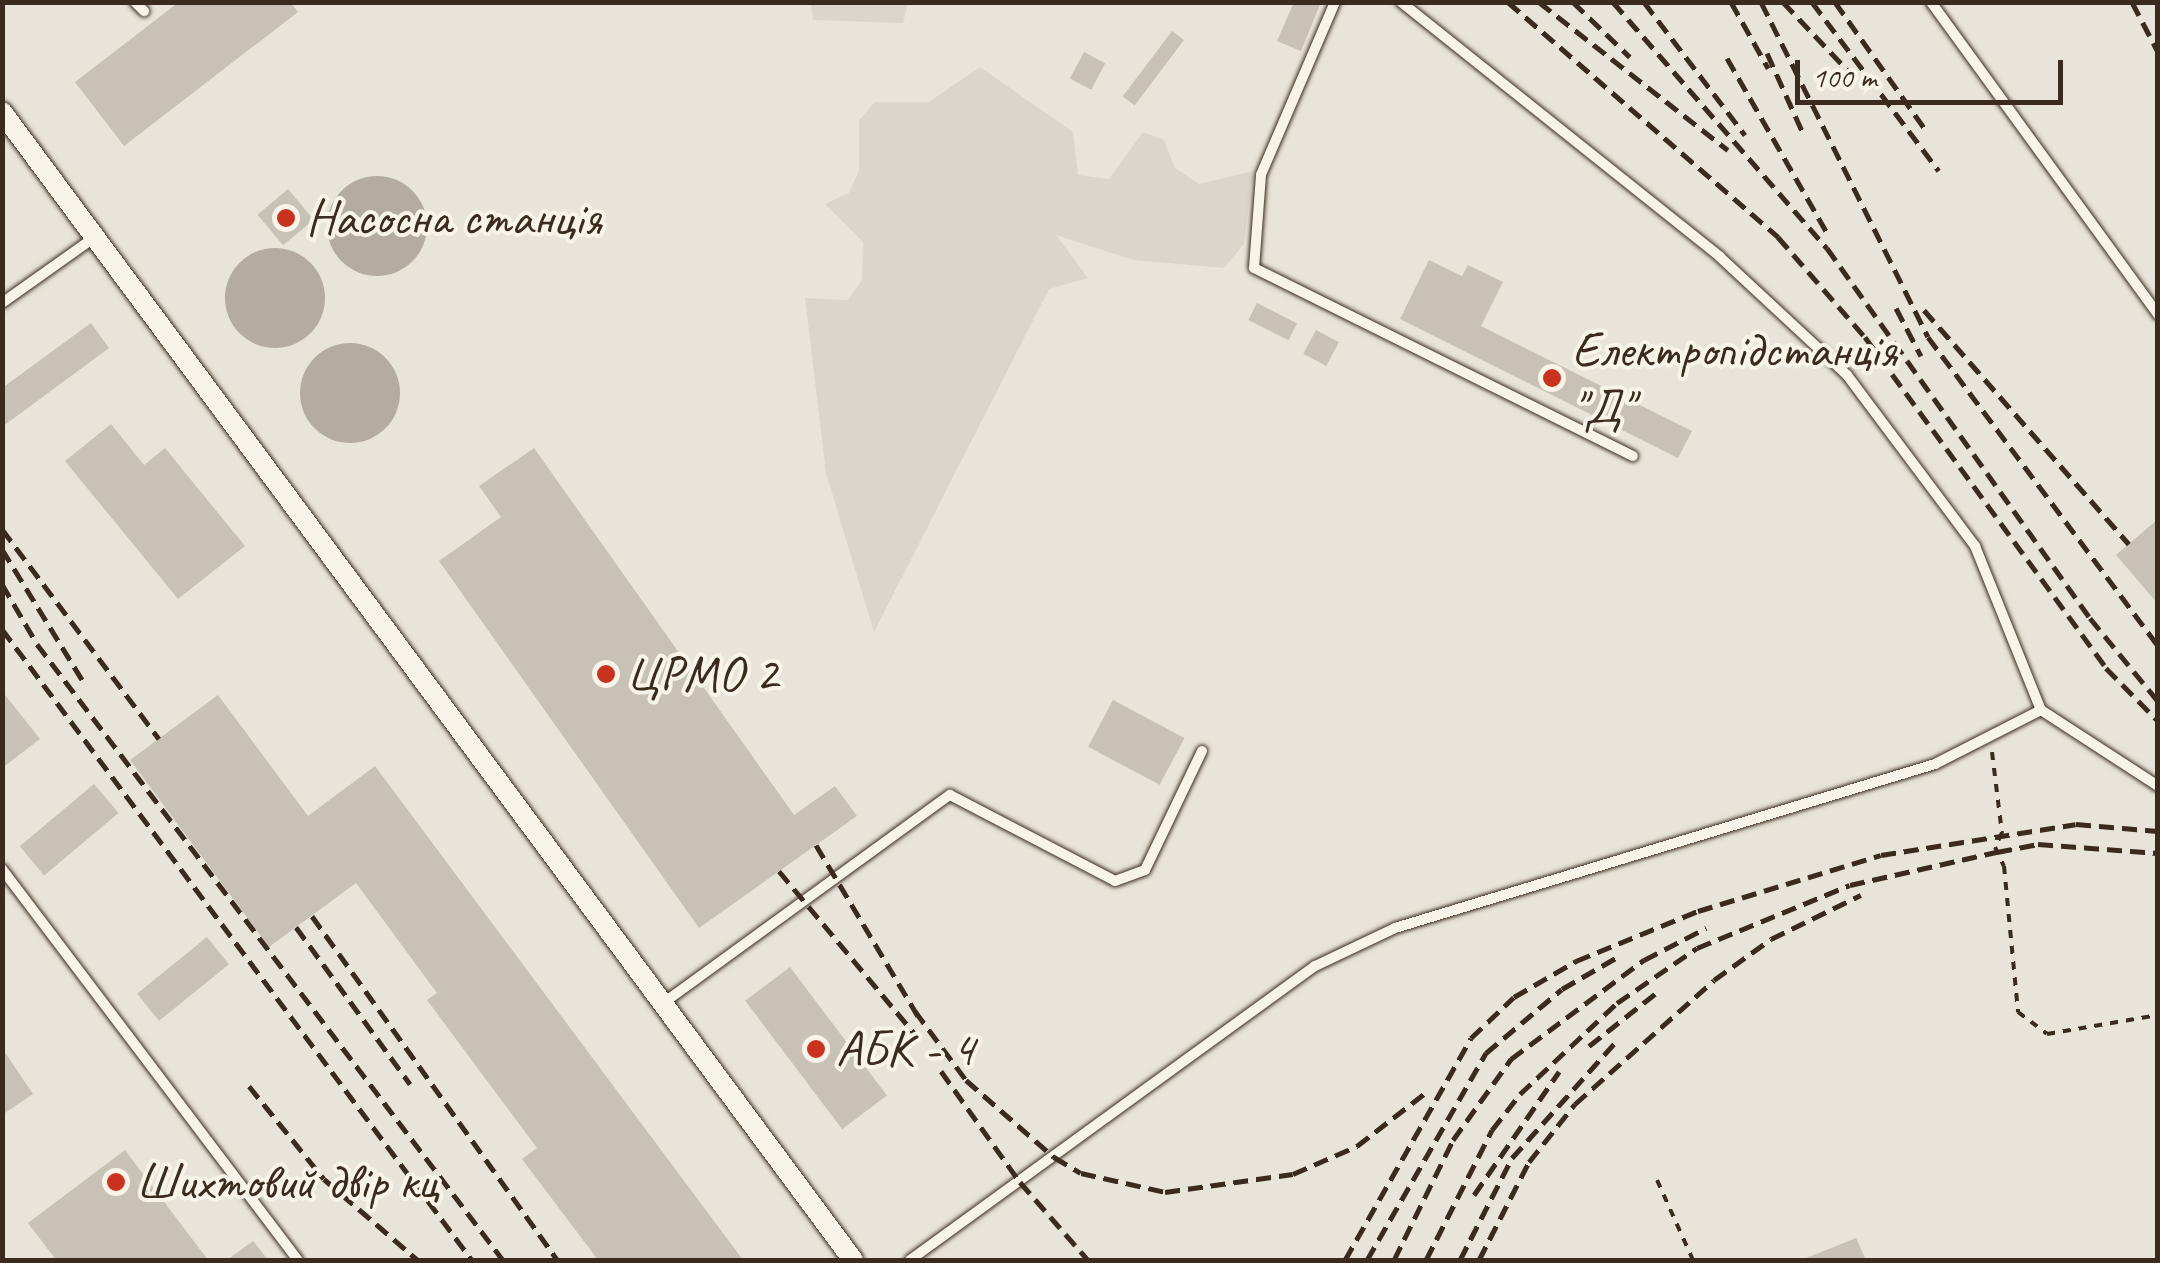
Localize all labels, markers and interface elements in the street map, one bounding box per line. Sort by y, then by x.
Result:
scale bar [1800,40,2068,102]
text: 100 m [1812,58,1877,96]
place label: Насосна станція [306,188,601,248]
marker: Насосна станція [275,207,297,229]
place label: Електропідстанція "Д" [1572,319,1897,436]
marker: Електропідстанція "Д" [1541,367,1563,389]
place label: ЦРМО 2 [626,644,777,704]
marker: ЦРМО 2 [595,663,617,685]
place label: АБК - 4 [836,1019,974,1079]
marker: АБК - 4 [805,1038,827,1060]
place label: Шихтовий двір кц [136,1152,437,1212]
marker: Шихтовий двір кц [105,1171,127,1193]

